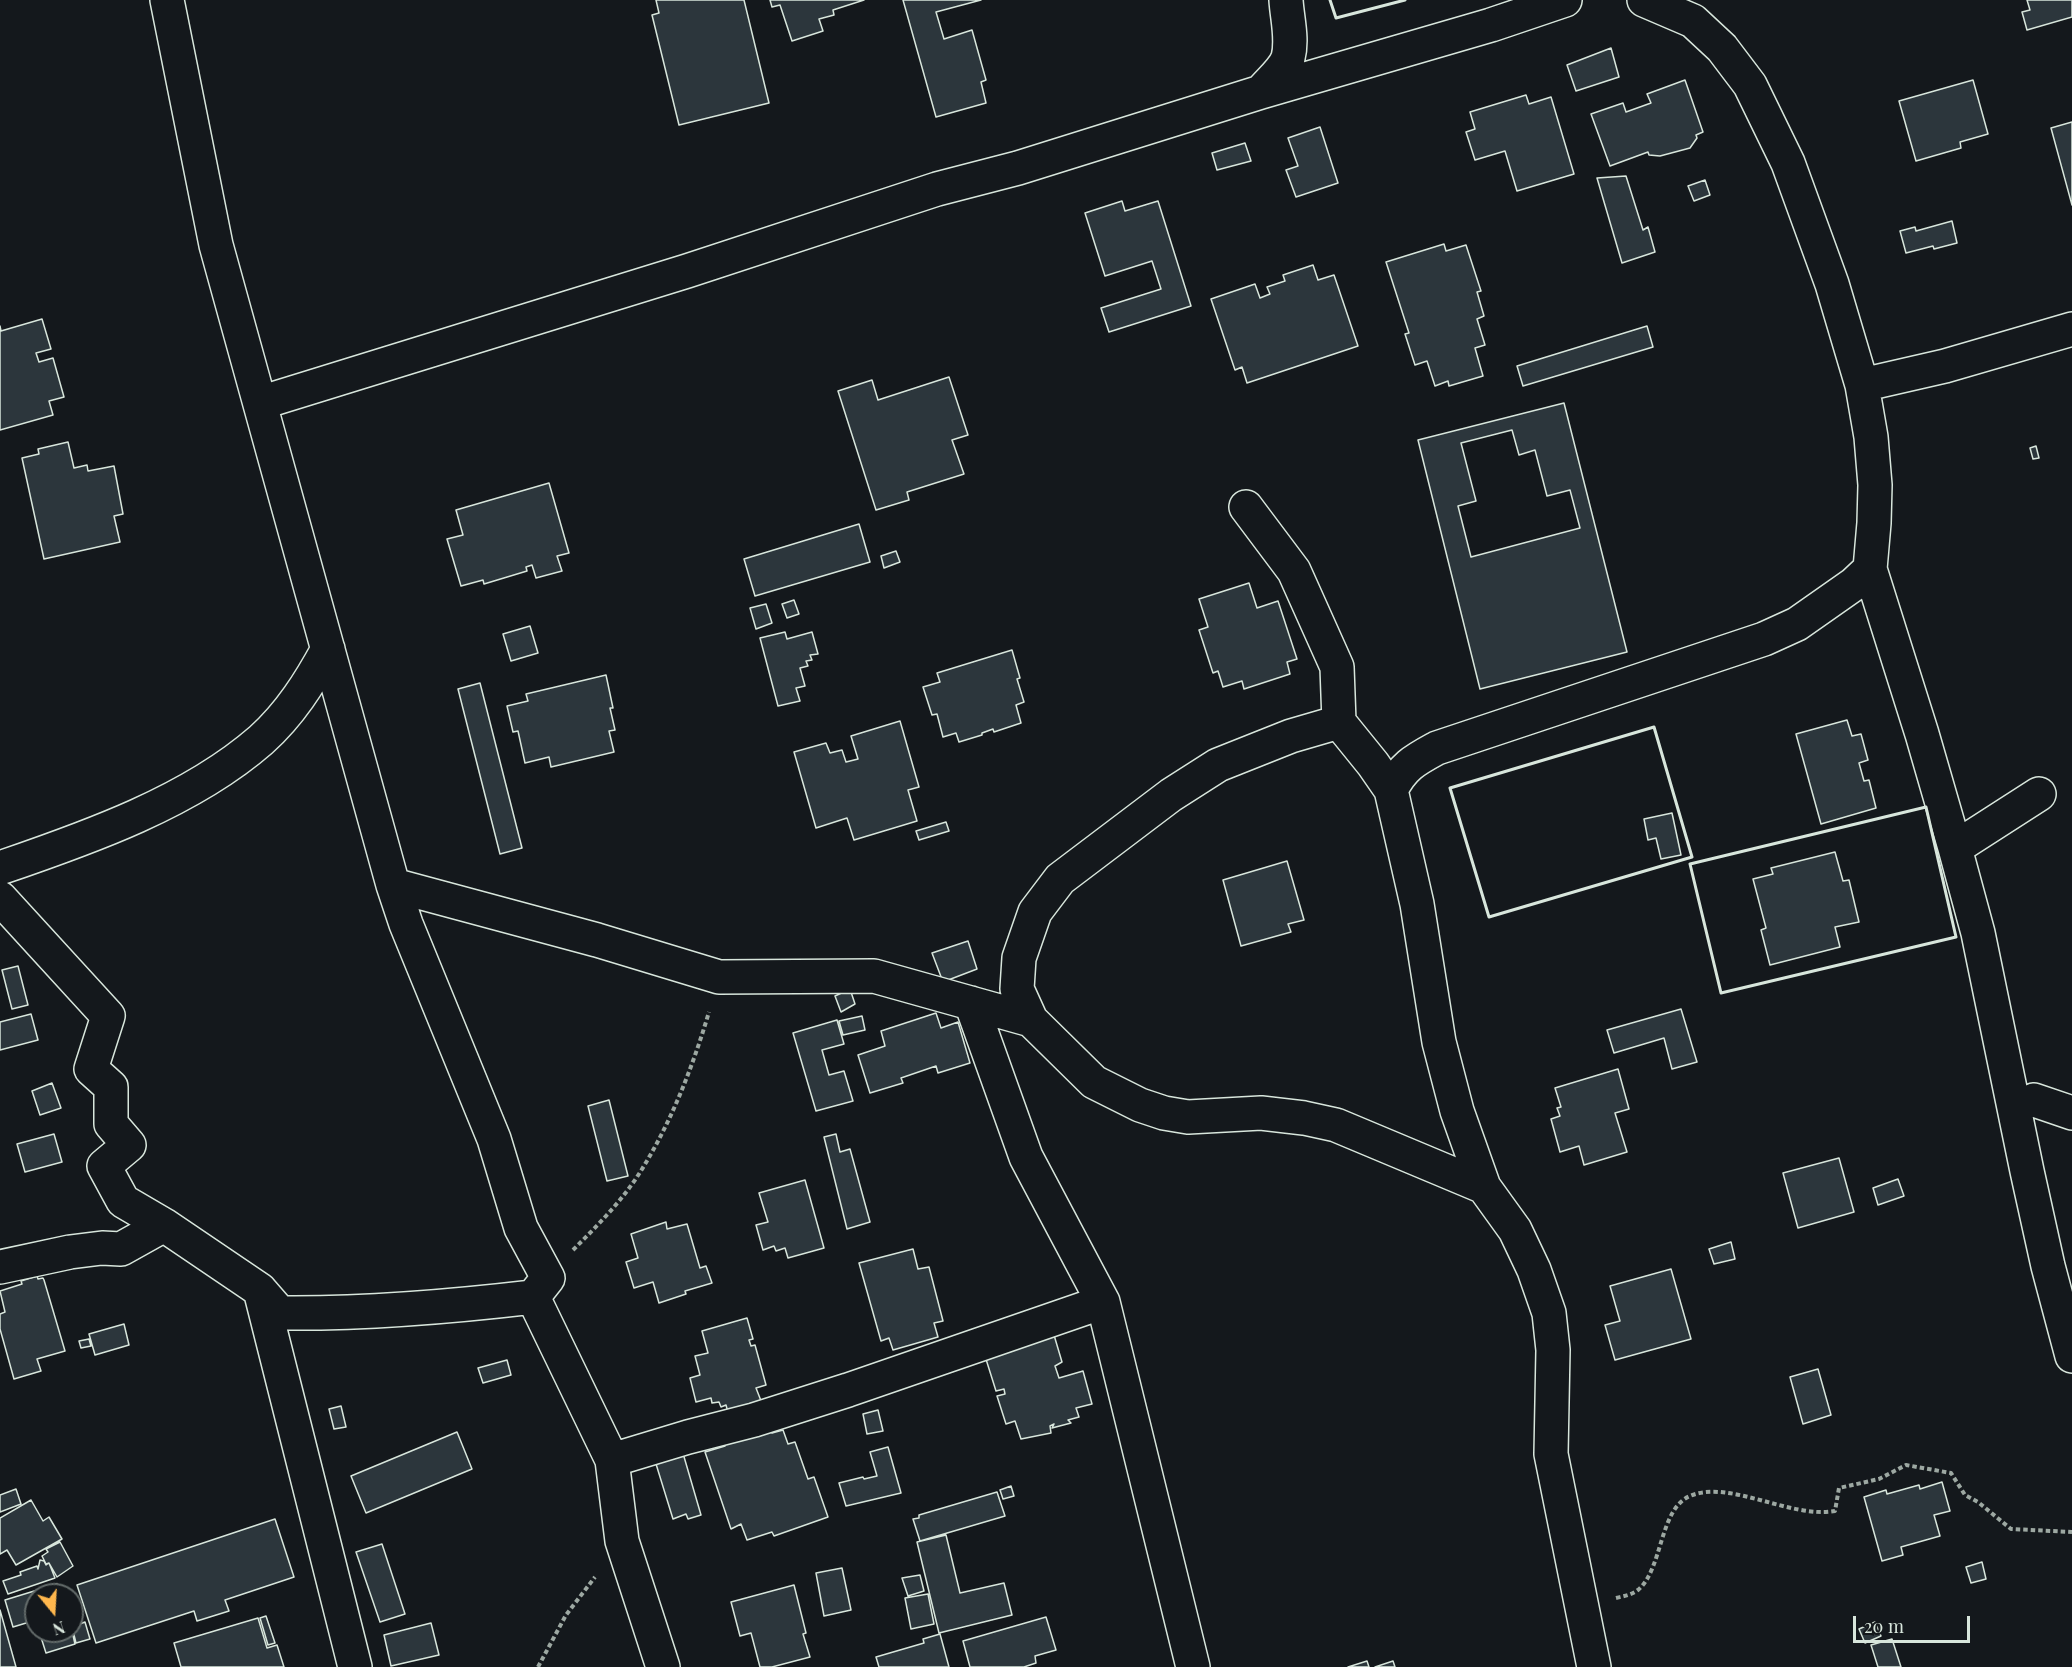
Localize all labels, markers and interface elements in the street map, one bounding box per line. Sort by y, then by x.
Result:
north arrow [24,1583,84,1643]
scale bar [1856,1604,1973,1642]
text: 20 m [1864,1614,1904,1638]
text: N [50,1617,68,1640]

